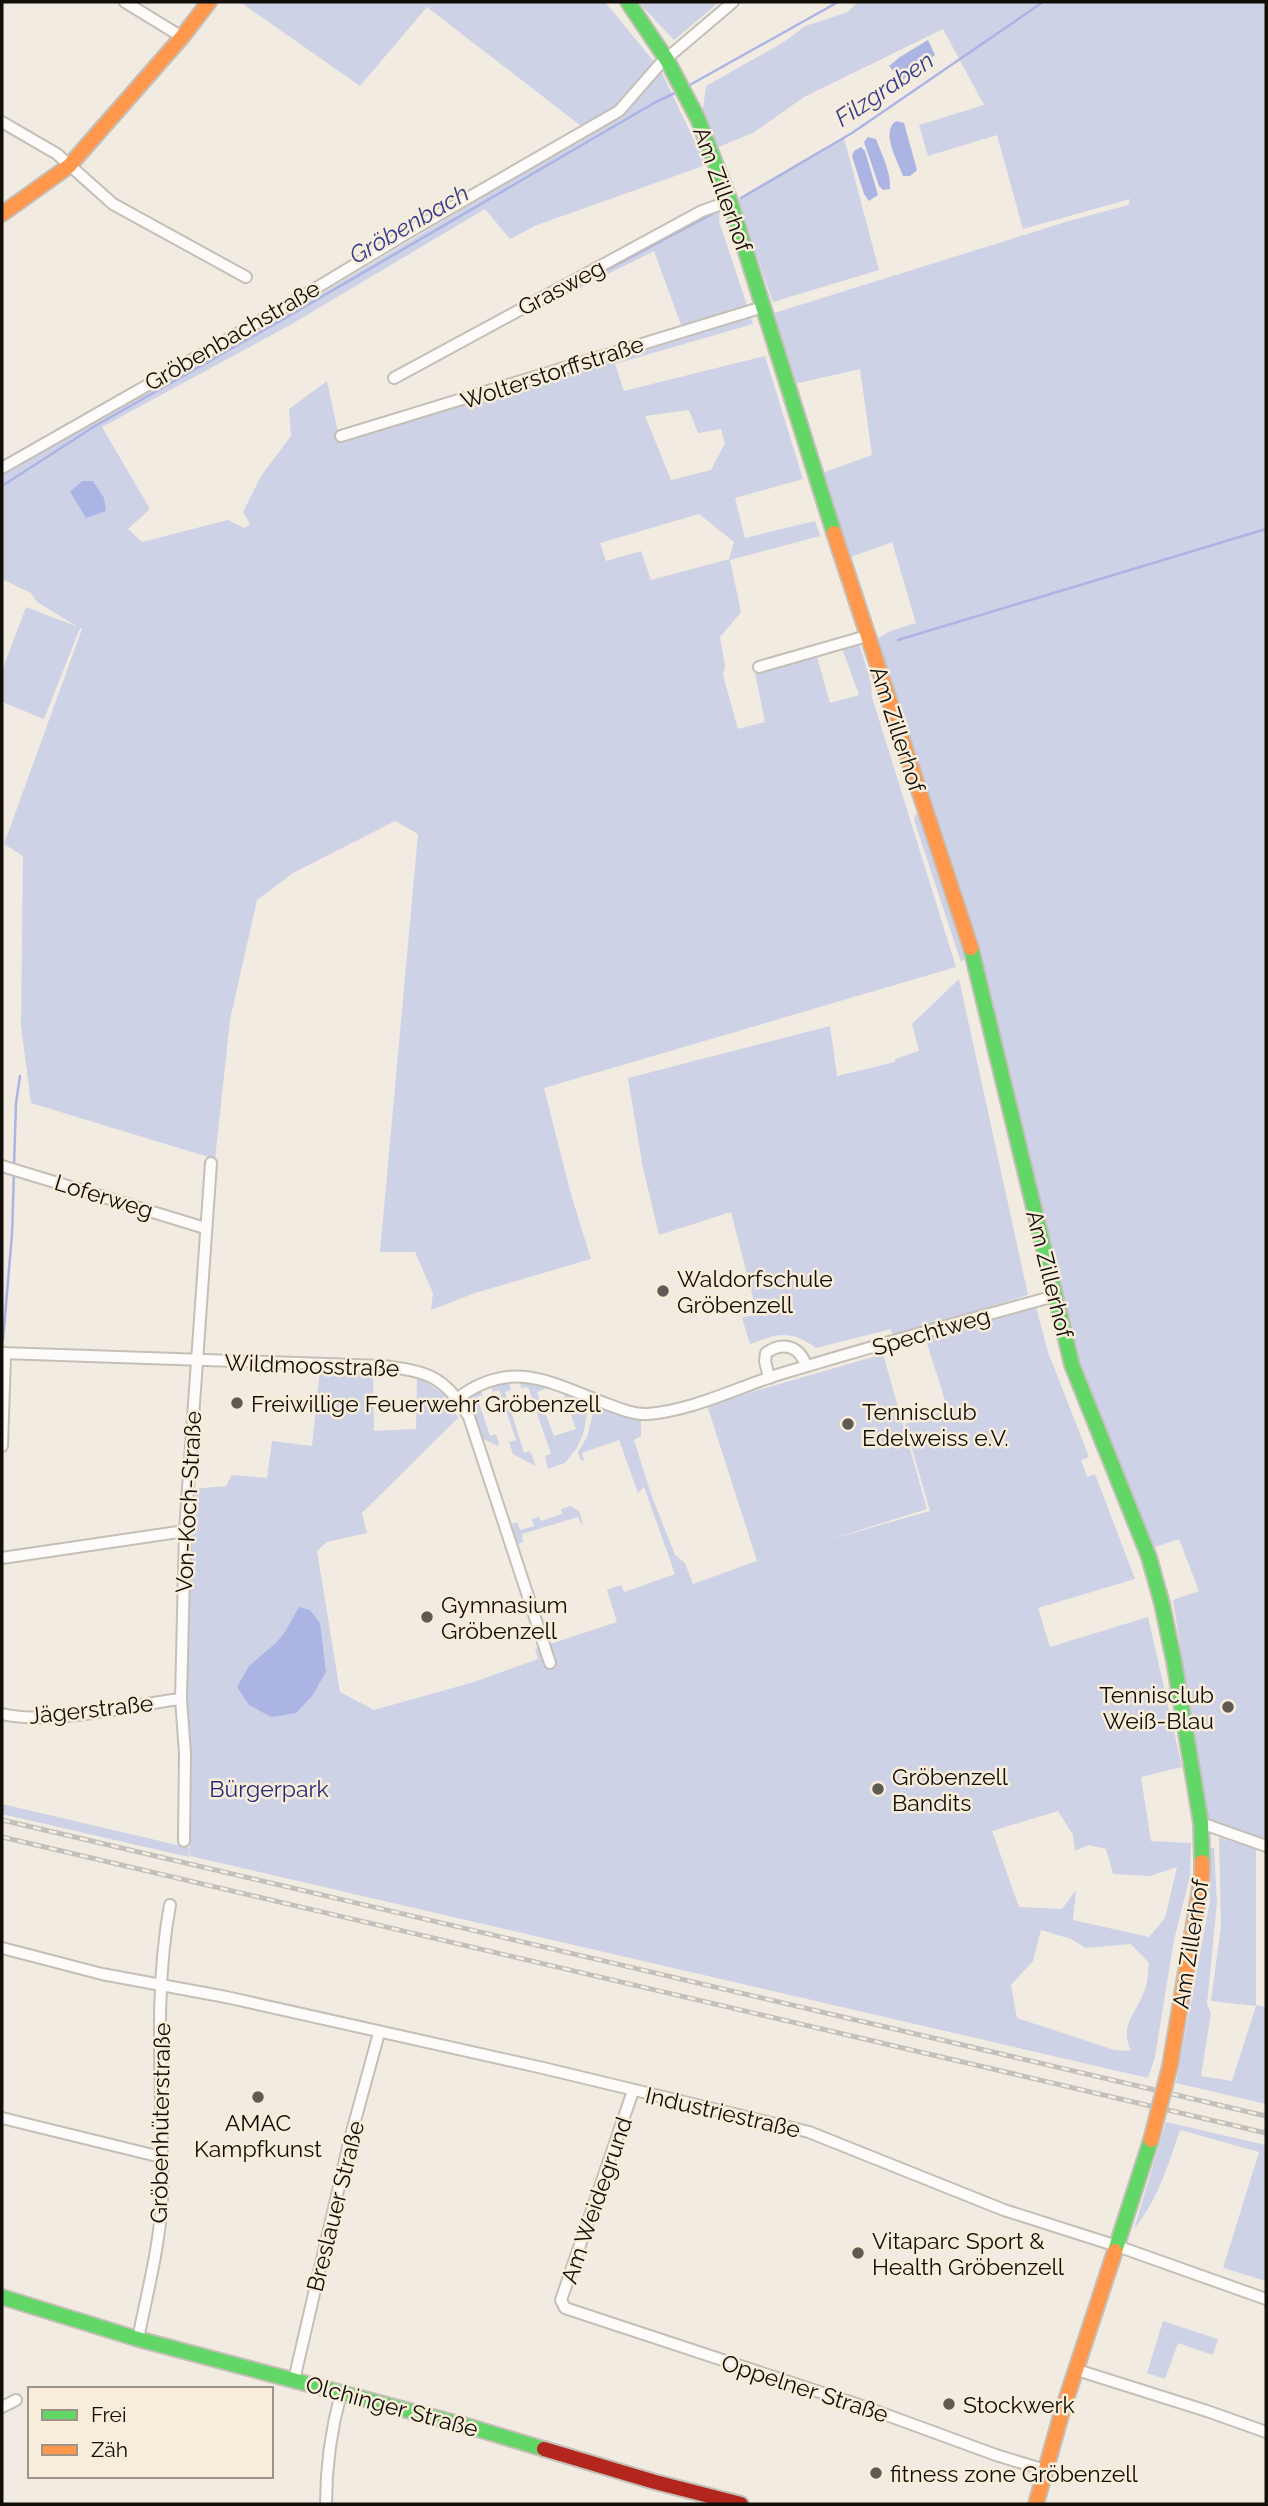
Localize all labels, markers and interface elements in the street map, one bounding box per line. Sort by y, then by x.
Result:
water label: Filzgraben [829,45,939,133]
street label: Am Zillerhof [688,123,759,256]
water label: Gröbenbach [344,178,474,270]
street label: Grasweg [513,253,609,321]
street label: Gröbenbachstraße [140,274,324,396]
street label: Wolterstorffstraße [457,330,647,414]
street label: Am Zillerhof [865,663,931,797]
street label: Loferweg [52,1168,156,1224]
street label: Am Zillerhof [1021,1207,1079,1342]
place label: Waldorfschule Gröbenzell [677,1265,833,1318]
marker: Waldorfschule Gröbenzell [655,1283,671,1299]
street label: Spechtweg [869,1301,993,1361]
street label: Wildmoosstraße [224,1348,400,1382]
place label: Freiwillige Feuerwehr Gröbenzell [251,1390,602,1417]
marker: Freiwillige Feuerwehr Gröbenzell [229,1395,245,1411]
place label: Tennisclub Edelweiss e.V. [862,1398,1009,1451]
street label: Von-Koch-Straße [170,1410,206,1594]
marker: Tennisclub Edelweiss e.V. [840,1416,856,1432]
place label: Gymnasium Gröbenzell [441,1591,568,1644]
marker: Gymnasium Gröbenzell [419,1609,435,1625]
place label: Tennisclub Weiß-Blau [1099,1681,1214,1734]
street label: Jägerstraße [28,1689,154,1729]
marker: Tennisclub Weiß-Blau [1220,1699,1236,1715]
place label: Gröbenzell Bandits [892,1763,1009,1816]
park label: Bürgerpark [209,1775,329,1802]
marker: Gröbenzell Bandits [870,1781,886,1797]
street label: Am Zillerhof [1166,1876,1214,2011]
street label: Gröbenhüterstraße [145,2022,175,2224]
street label: Industriestraße [643,2081,803,2143]
marker: AMAC Kampfkunst [250,2089,266,2105]
place label: AMAC Kampfkunst [194,2109,322,2162]
street label: Am Weidegrund [555,2113,637,2287]
street label: Breslauer Straße [301,2118,369,2294]
place label: Vitaparc Sport & Health Gröbenzell [872,2227,1065,2280]
marker: Vitaparc Sport & Health Gröbenzell [850,2245,866,2261]
street label: Oppelner Straße [718,2348,892,2428]
street label: Olchinger Straße [303,2370,481,2442]
legend [28,2387,273,2478]
place label: Stockwerk [963,2391,1075,2418]
marker: Stockwerk [941,2396,957,2412]
text: Frei [91,2402,127,2427]
text: Zäh [91,2437,128,2462]
place label: fitness zone Gröbenzell [890,2460,1139,2487]
marker: fitness zone Gröbenzell [868,2465,884,2481]

